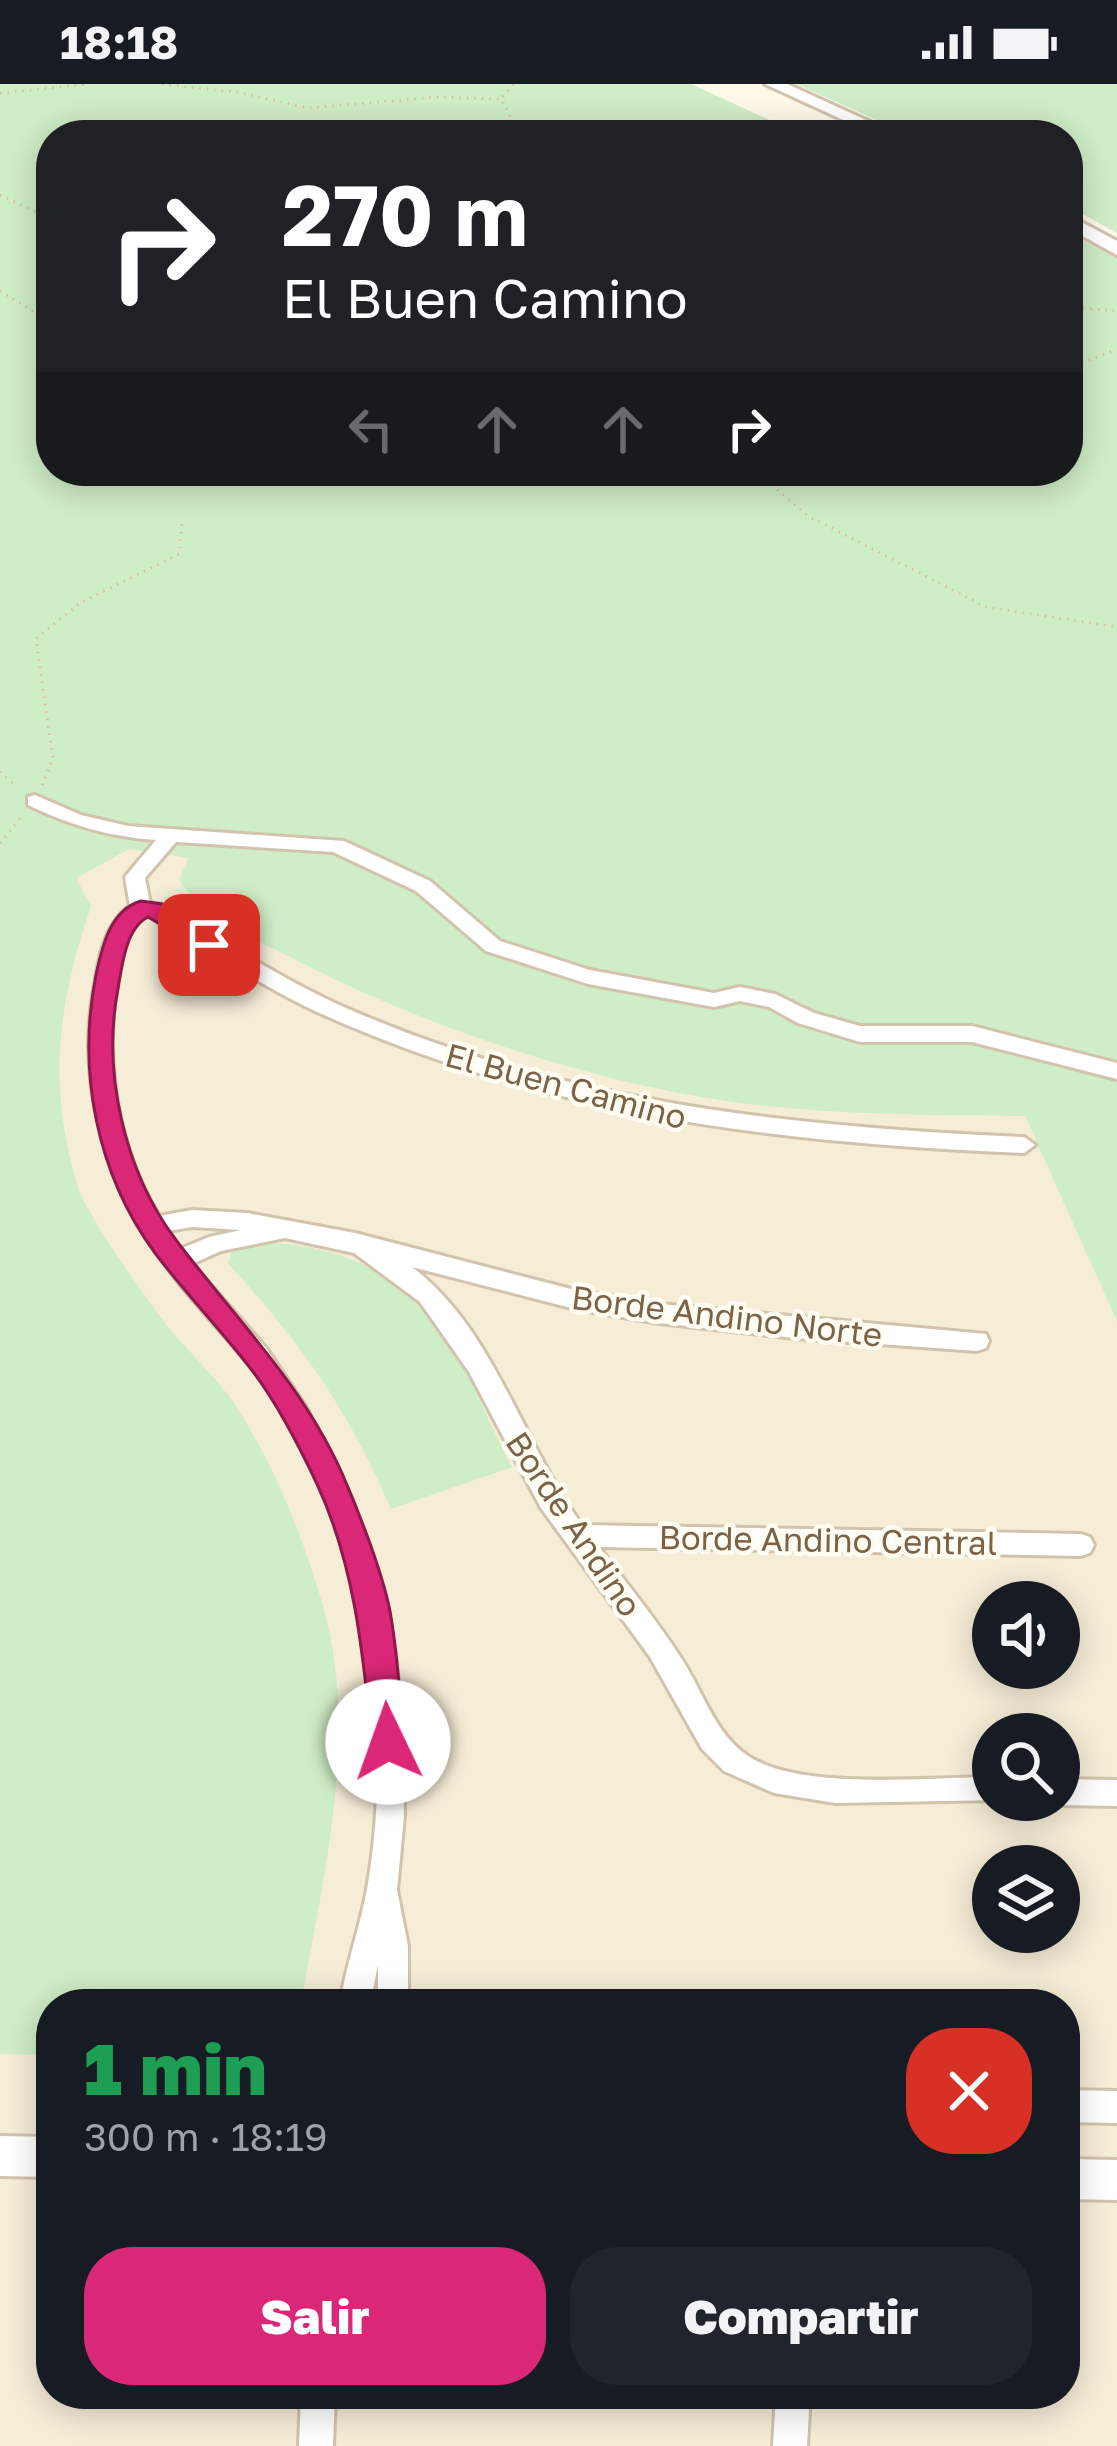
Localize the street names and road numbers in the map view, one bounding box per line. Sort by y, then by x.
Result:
street label: El Buen Camino [441,1035,691,1136]
street label: Borde Andino Norte [569,1277,885,1354]
street label: Borde Andino [498,1424,650,1623]
street label: Borde Andino Central [658,1517,998,1562]

